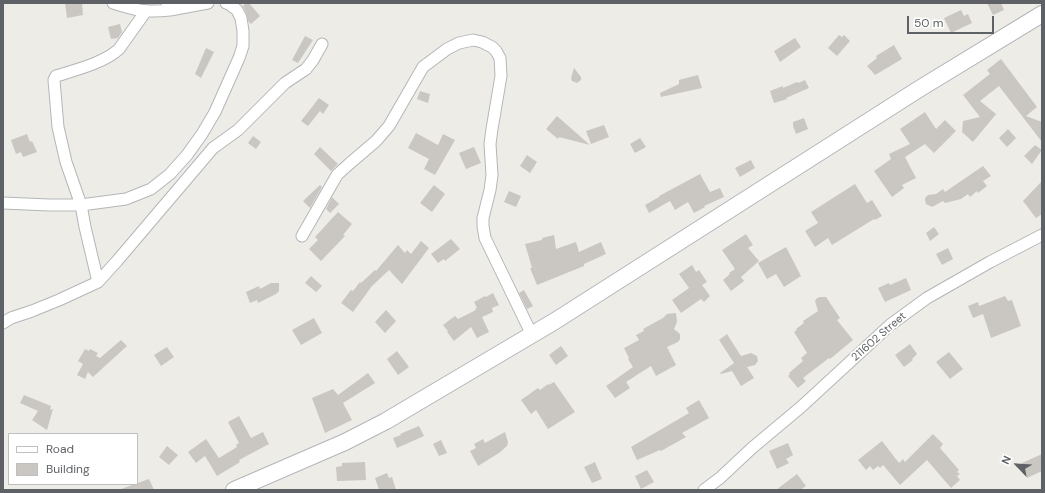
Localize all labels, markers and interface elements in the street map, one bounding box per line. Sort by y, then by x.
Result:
scale bar [909,8,996,34]
text: 50 m [914,15,943,31]
street label: 211602 Street [849,310,909,364]
legend [8,433,138,485]
text: Road [46,441,74,457]
north arrow [997,445,1037,485]
text: N [998,453,1014,467]
text: Building [46,461,90,477]

